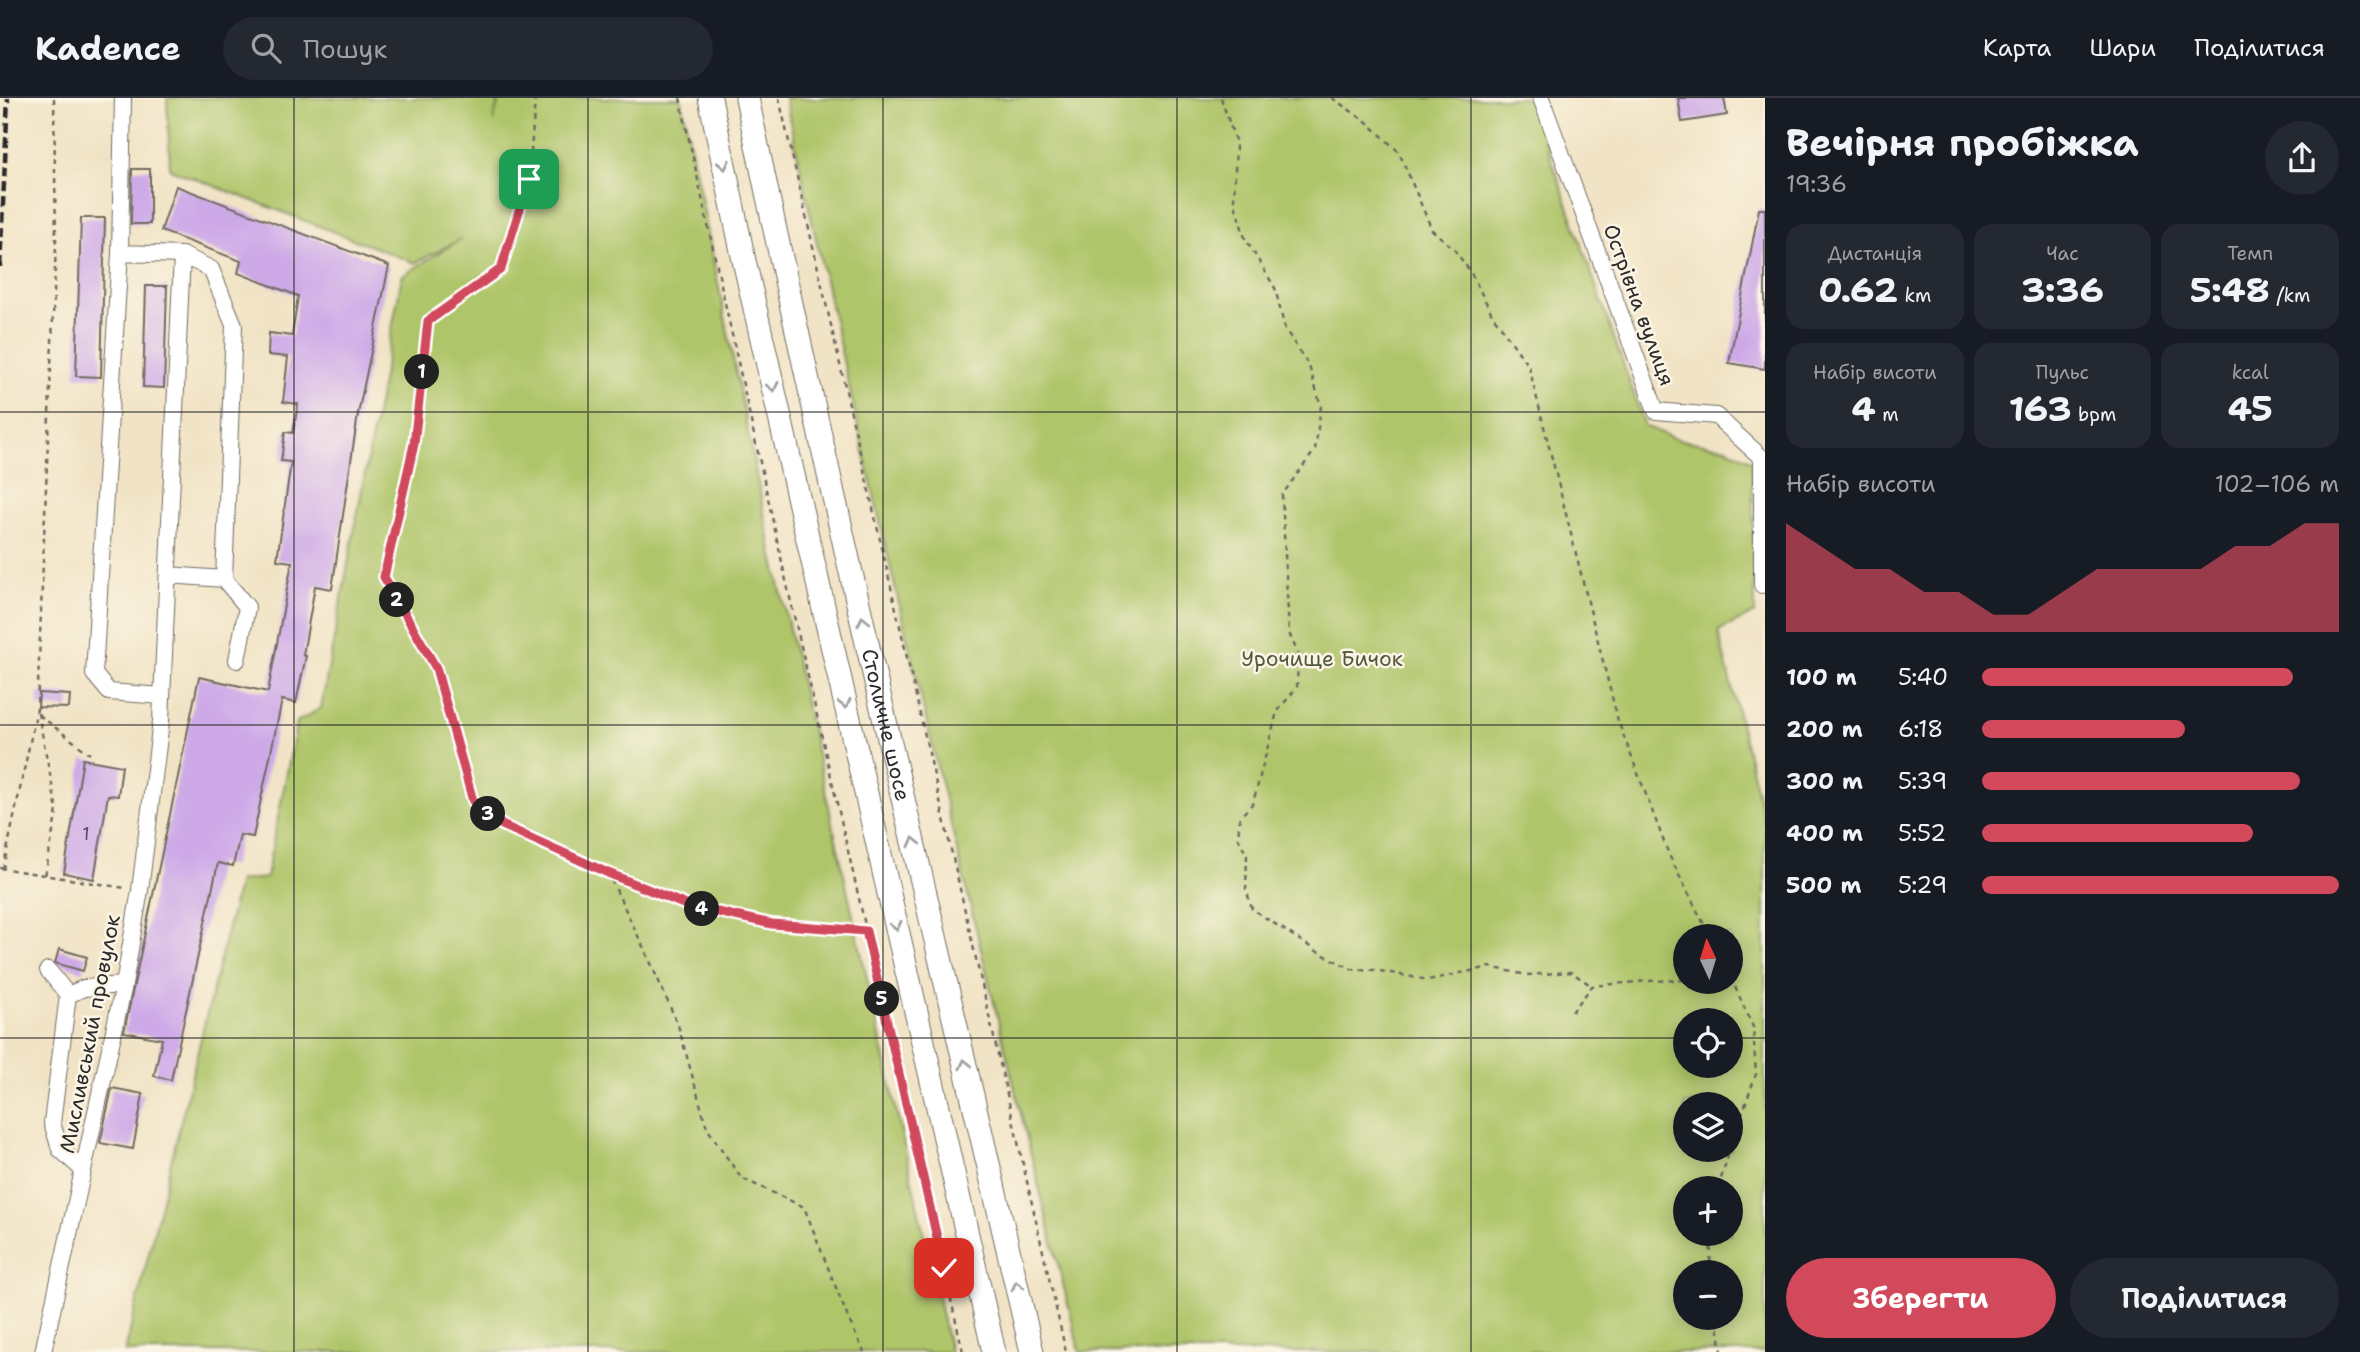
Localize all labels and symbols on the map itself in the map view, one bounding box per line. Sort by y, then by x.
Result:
pin [499,149,559,209]
one-way arrow [715,159,730,171]
street label: Острівна вулиця [1597,220,1681,390]
pin: 1 [404,354,440,390]
one-way arrow [764,381,779,393]
pin: 2 [380,582,414,618]
one-way arrow [856,615,871,627]
park label: Урочище Бичок [1241,645,1403,673]
street label: Столичне шосе [855,646,917,804]
one-way arrow [837,698,852,710]
pin: 3 [470,796,505,832]
house number: 1 [82,822,90,846]
one-way arrow [908,836,922,848]
pin: 4 [684,892,720,926]
street label: Мисливський провулок [53,912,127,1156]
one-way arrow [888,920,903,932]
north arrow [1673,924,1743,994]
pin: 5 [864,982,900,1016]
one-way arrow [959,1058,973,1070]
pin [914,1238,974,1298]
one-way arrow [1010,1280,1025,1292]

